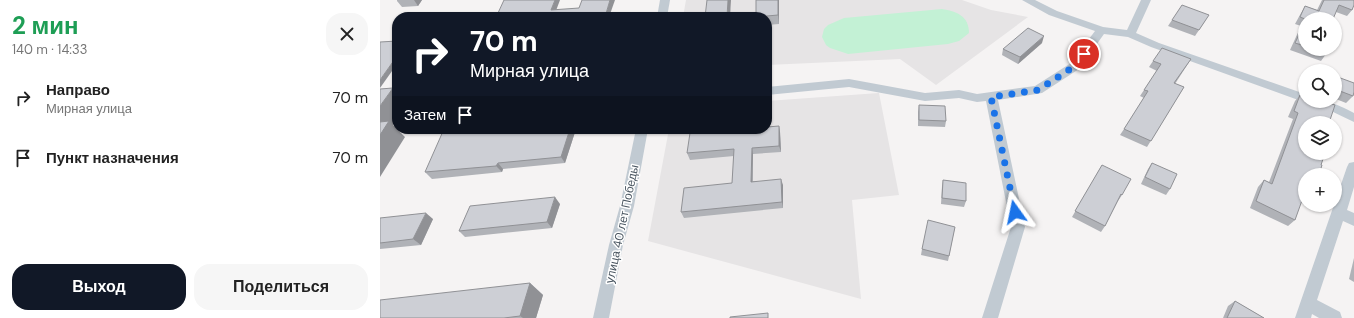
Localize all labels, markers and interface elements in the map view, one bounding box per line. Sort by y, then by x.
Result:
text: 2 мин [12,10,79,41]
map controls [1298,12,1342,212]
button: sound [1298,12,1342,56]
button: close [326,13,368,55]
text: 70 m [470,23,538,60]
icon: right [404,28,456,80]
pin [1067,37,1101,71]
text: 140 m · 14:33 [12,41,87,58]
icon: arrive [1073,43,1095,65]
text: Мирная улица [470,59,589,83]
button: search [1298,64,1342,108]
text: Направо [46,80,110,100]
icon: right [12,87,34,109]
text: 70 m [333,88,368,108]
text: Мирная улица [46,100,132,117]
icon: arrive [454,104,476,126]
text: Затем [404,105,446,125]
button: layers [1298,116,1342,160]
icon: arrive [12,147,34,169]
text: Пункт назначения [46,148,179,168]
text: 70 m [333,148,368,168]
street label: улица 40 лет Победы [602,163,642,285]
button: + [1298,168,1342,212]
position arrow [994,191,1036,233]
button: Выход [12,264,186,310]
button: Поделиться [194,264,368,310]

